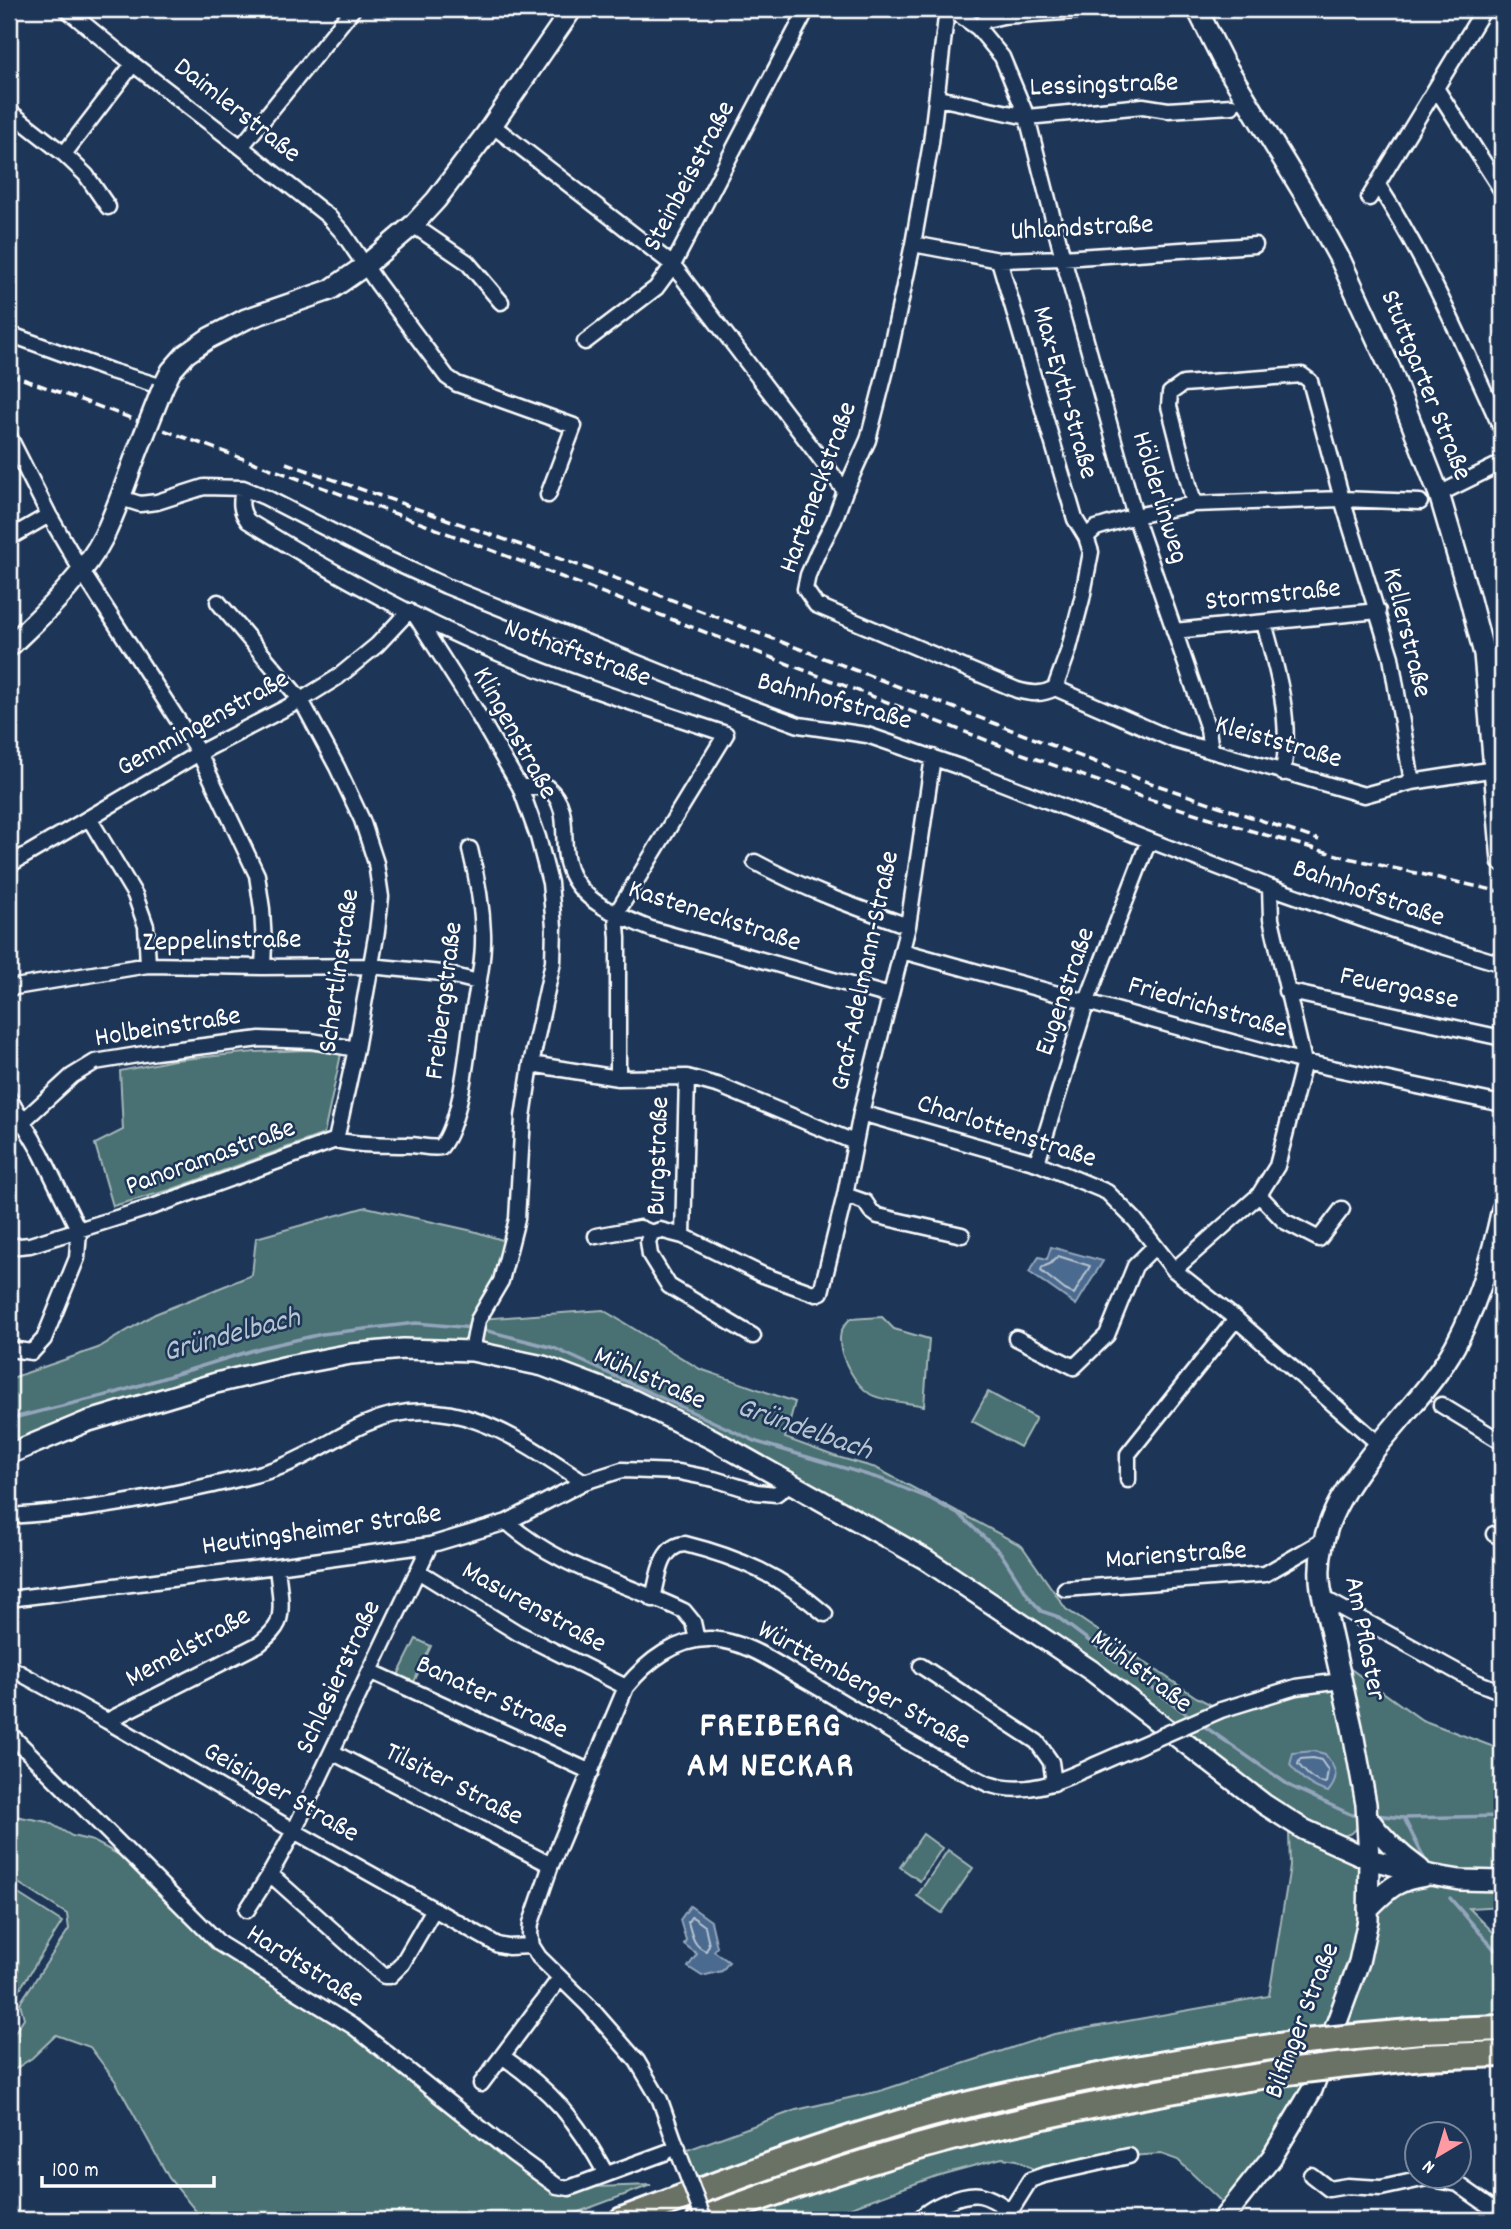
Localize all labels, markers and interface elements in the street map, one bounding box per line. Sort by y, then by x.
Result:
street label: Daimlerstraße [164,49,308,175]
street label: Lessingstraße [1029,64,1179,110]
street label: Steinbeisstraße [634,94,748,260]
street label: Uhlandstraße [1009,206,1155,254]
street label: Stuttgarter Straße [1368,285,1480,487]
street label: Max-Eyth-Straße [1019,302,1107,484]
street label: Harteneckstraße [770,397,870,579]
street label: Hölderlinweg [1119,427,1197,569]
street label: Kellerstraße [1370,564,1440,702]
street label: Stormstraße [1203,570,1343,624]
street label: Nothaftstraße [498,610,656,700]
street label: Klingenstraße [460,660,566,808]
street label: Gemmingenstraße [110,661,298,789]
street label: Bahnhofstraße [752,663,916,743]
street label: Kleiststraße [1210,707,1346,781]
street label: Graf-Adelmann-Straße [822,847,912,1095]
street label: Bahnhofstraße [1287,850,1449,940]
street label: Kasteneckstraße [622,871,806,965]
street label: Schertlinstraße [310,886,372,1056]
street label: Freibergstraße [416,920,476,1082]
street label: Zeppelinstraße [142,922,302,964]
street label: Eugenstraße [1026,922,1108,1062]
street label: Feuergasse [1336,958,1462,1022]
street label: Friedrichstraße [1123,967,1291,1051]
street label: Holbeinstraße [92,998,244,1060]
street label: Charlottenstraße [911,1085,1101,1181]
street label: Burgstraße [638,1096,682,1216]
street label: Panoramastraße [120,1110,302,1208]
water label: Gründelbach [159,1298,307,1376]
street label: Mühlstraße [586,1337,712,1423]
water label: Gründelbach [731,1388,879,1475]
street label: Heutingsheimer Straße [200,1495,444,1569]
street label: Marienstraße [1104,1532,1248,1582]
street label: Masurenstraße [453,1553,613,1665]
street label: Am Pflaster [1331,1574,1395,1705]
street label: Schlesierstraße [287,1594,393,1762]
street label: Memelstraße [119,1598,259,1700]
street label: Württemberger Straße [749,1612,977,1762]
street label: Mühlstraße [1080,1621,1200,1725]
street label: Banater Straße [408,1646,574,1752]
district label: FREIBERG AM NECKAR [687,1703,855,1793]
street label: Geisinger Straße [194,1733,366,1855]
street label: Tilsiter Straße [377,1734,529,1838]
street label: Hardtstraße [237,1916,371,2020]
street label: Bilfinger Straße [1256,1937,1352,2105]
north arrow [1402,2120,1472,2190]
scale bar [42,2145,214,2189]
text: N [1418,2152,1442,2179]
text: 100 m [52,2157,99,2187]

